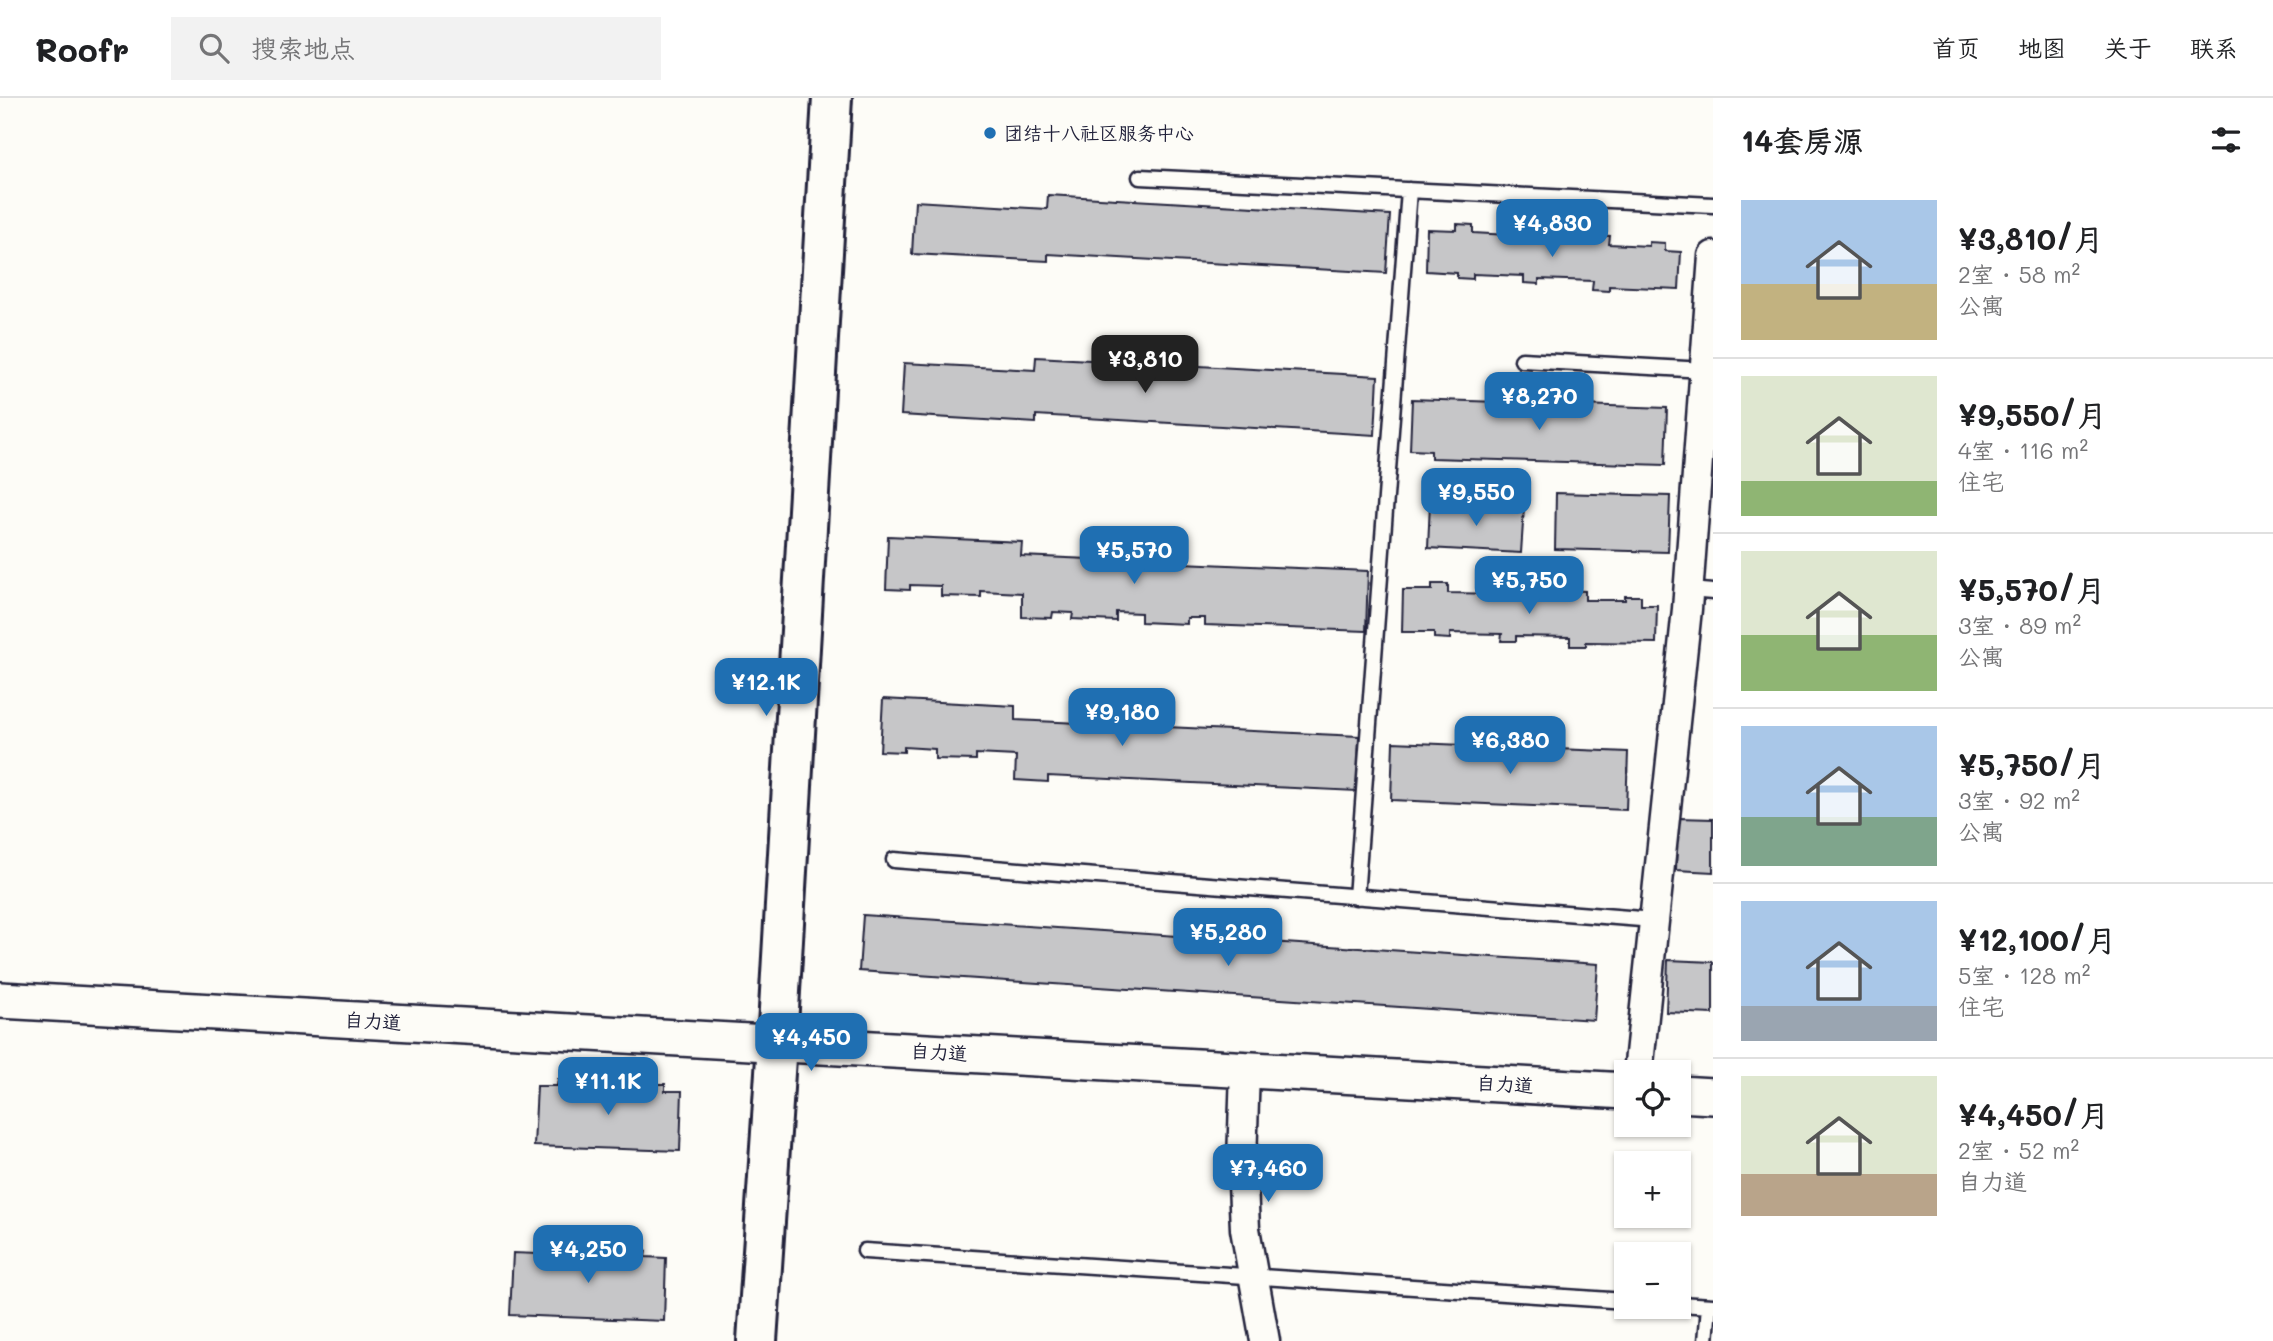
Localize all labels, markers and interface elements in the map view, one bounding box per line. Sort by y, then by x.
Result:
search box [171,17,661,80]
text: Roofr [35,27,129,70]
icon: search [195,29,233,67]
text: 搜索地点 [251,31,355,65]
text: 首页 [1932,32,1980,63]
text: 地图 [2018,32,2066,63]
text: 关于 [2104,32,2152,63]
text: 联系 [2190,32,2238,63]
place label: 团结十八社区服务中心 [1004,120,1194,145]
text: 14套房源 [1741,120,1863,160]
icon: filters [2207,121,2245,159]
marker: 团结十八社区服务中心 [982,125,998,141]
pin: ¥4,830 [1495,200,1609,259]
text: ¥4,830 [1512,207,1592,237]
text: ¥3,810/月 [1958,218,2104,258]
icon: home [1797,228,1881,312]
text: 2室 · 58 m² [1958,259,2080,289]
text: 公寓 [1958,290,2004,320]
pin: ¥3,810 [1088,336,1202,395]
text: ¥3,810 [1107,343,1183,373]
pin: ¥8,270 [1482,372,1596,432]
text: ¥8,270 [1501,380,1577,410]
text: ¥9,550/月 [1958,394,2107,434]
icon: home [1797,404,1881,488]
text: 4室 · 116 m² [1958,435,2088,465]
text: 住宅 [1958,466,2004,496]
pin: ¥9,550 [1419,468,1533,528]
text: ¥9,550 [1437,476,1515,506]
pin: ¥5,570 [1077,526,1191,586]
text: ¥5,570 [1096,534,1172,564]
pin: ¥5,750 [1472,556,1586,616]
text: ¥5,750 [1491,564,1567,594]
text: ¥5,570/月 [1958,569,2105,609]
icon: home [1797,579,1881,663]
text: 3室 · 89 m² [1958,610,2081,640]
text: 公寓 [1958,641,2004,671]
pin: ¥12.1K [709,658,823,718]
text: ¥12.1K [731,666,801,696]
pin: ¥9,180 [1065,688,1179,748]
text: ¥9,180 [1084,696,1160,726]
pin: ¥6,380 [1453,716,1567,776]
text: ¥6,380 [1471,724,1549,754]
text: ¥5,750/月 [1958,744,2105,784]
icon: home [1797,754,1881,838]
text: 3室 · 92 m² [1958,785,2080,815]
text: 公寓 [1958,816,2004,846]
pin: ¥5,280 [1171,908,1285,968]
text: ¥5,280 [1189,916,1267,946]
text: ¥12,100/月 [1958,919,2116,959]
icon: home [1797,929,1881,1013]
text: 5室 · 128 m² [1958,960,2091,990]
text: 住宅 [1958,991,2004,1021]
street label: 自力道 [344,1007,402,1034]
pin: ¥4,450 [754,1014,868,1073]
text: ¥4,450 [771,1021,851,1051]
street label: 自力道 [910,1038,968,1065]
pin: ¥11.1K [551,1058,665,1117]
map controls [1614,1060,1691,1319]
button: locate [1614,1060,1691,1137]
text: ¥11.1K [574,1065,642,1095]
street label: 自力道 [1476,1070,1534,1097]
text: ¥4,450/月 [1958,1094,2109,1134]
icon: home [1797,1104,1881,1188]
text: 2室 · 52 m² [1958,1135,2079,1165]
pin: ¥7,460 [1211,1144,1325,1204]
button: + [1614,1151,1691,1228]
text: ¥7,460 [1229,1152,1307,1182]
text: 自力道 [1958,1166,2027,1196]
pin: ¥4,250 [531,1226,645,1285]
text: ¥4,250 [549,1233,627,1263]
button: − [1614,1242,1691,1319]

